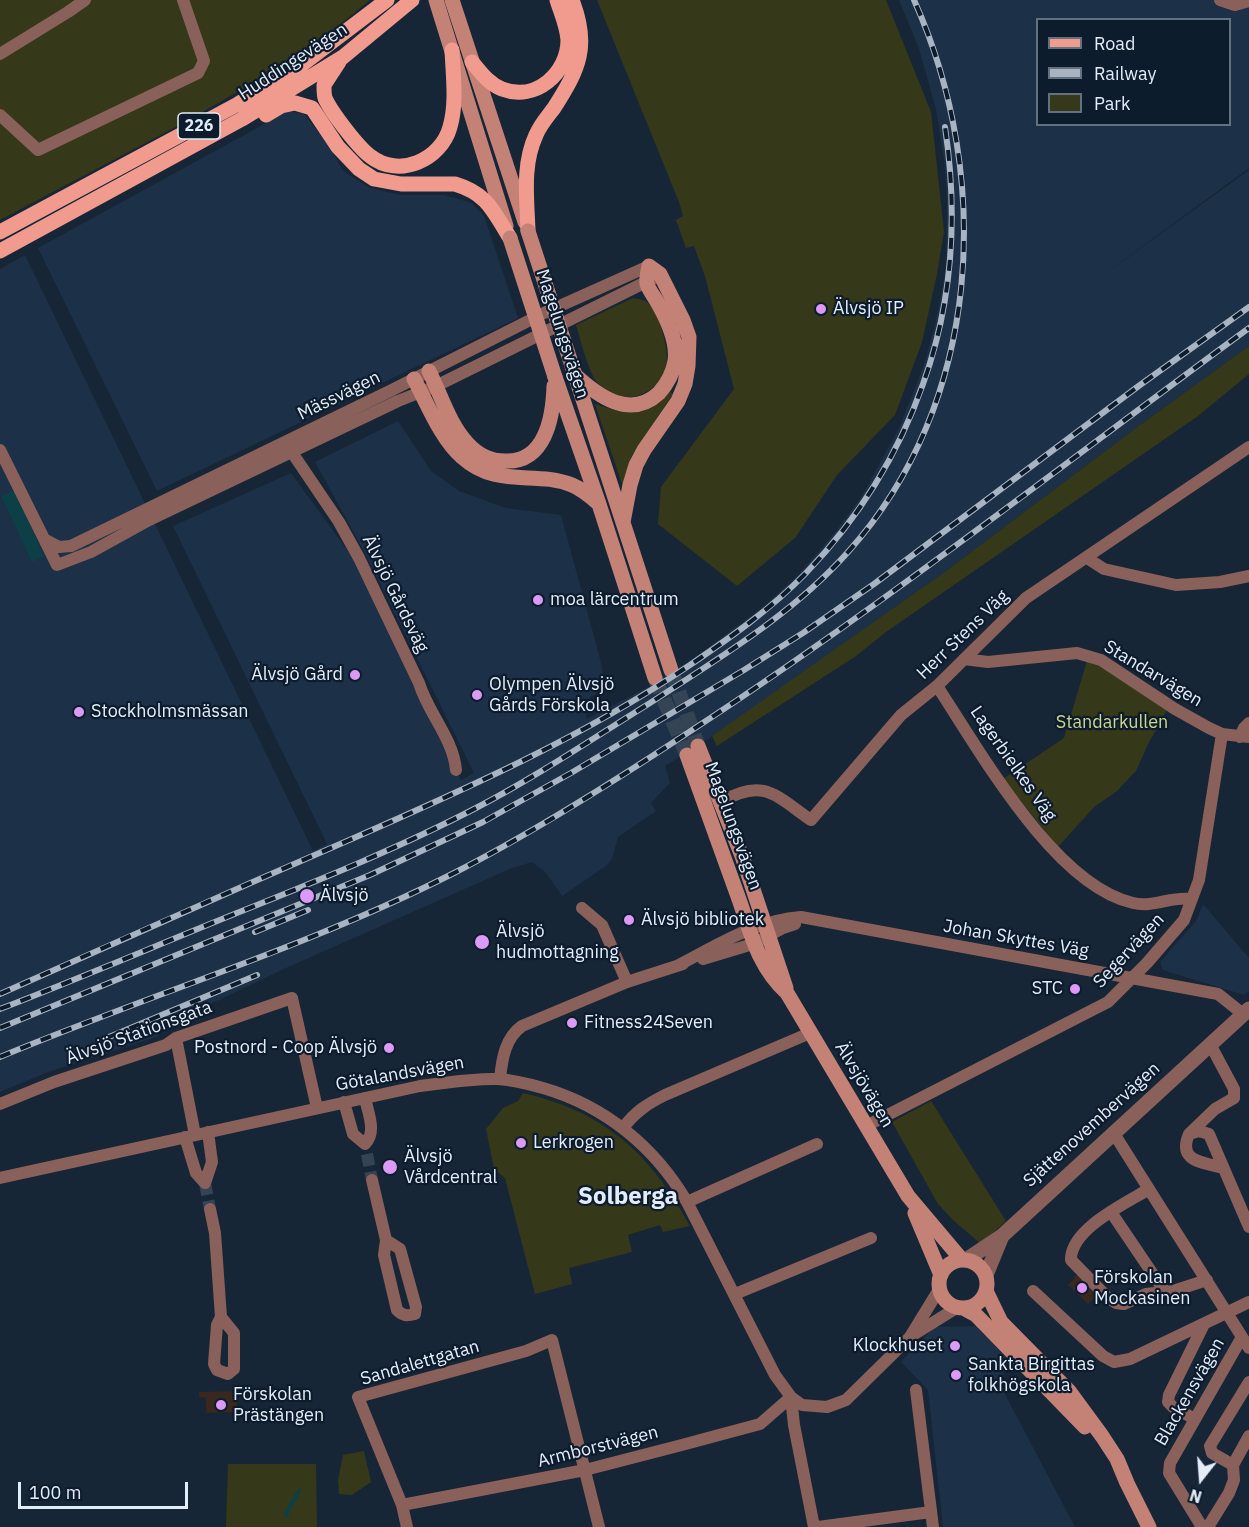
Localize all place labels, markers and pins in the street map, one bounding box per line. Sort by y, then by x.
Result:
place label: Älvsjö IP [833,298,904,320]
marker: Älvsjö IP [814,302,828,316]
place label: moa lärcentrum [550,589,679,611]
marker: moa lärcentrum [531,593,545,607]
place label: Älvsjö Gård [251,664,343,686]
marker: Älvsjö Gård [348,668,362,682]
place label: Olympen Älvsjö Gårds Förskola [489,674,614,716]
marker: Olympen Älvsjö Gårds Förskola [470,688,484,702]
place label: Stockholmsmässan [91,701,249,723]
marker: Stockholmsmässan [72,705,86,719]
place label: Älvsjö [320,885,368,907]
marker: Älvsjö [298,887,316,905]
place label: Älvsjö bibliotek [641,909,764,931]
marker: Älvsjö bibliotek [622,913,636,927]
place label: Älvsjö hudmottagning [496,921,619,964]
marker: Älvsjö hudmottagning [473,933,491,951]
place label: STC [1032,978,1063,1000]
marker: STC [1068,982,1082,996]
place label: Fitness24Seven [584,1012,713,1034]
marker: Fitness24Seven [565,1016,579,1030]
place label: Postnord - Coop Älvsjö [194,1037,377,1059]
marker: Postnord - Coop Älvsjö [382,1041,396,1055]
place label: Lerkrogen [533,1132,614,1154]
marker: Lerkrogen [514,1136,528,1150]
place label: Älvsjö Vårdcentral [404,1146,497,1188]
marker: Älvsjö Vårdcentral [381,1158,399,1176]
place label: Förskolan Mockasinen [1094,1267,1190,1310]
marker: Förskolan Mockasinen [1075,1281,1089,1295]
place label: Klockhuset [853,1335,943,1357]
marker: Klockhuset [948,1339,962,1353]
place label: Sankta Birgittas folkhögskola [968,1354,1095,1396]
marker: Sankta Birgittas folkhögskola [949,1368,963,1382]
place label: Förskolan Prästängen [233,1384,324,1426]
marker: Förskolan Prästängen [214,1398,228,1412]

